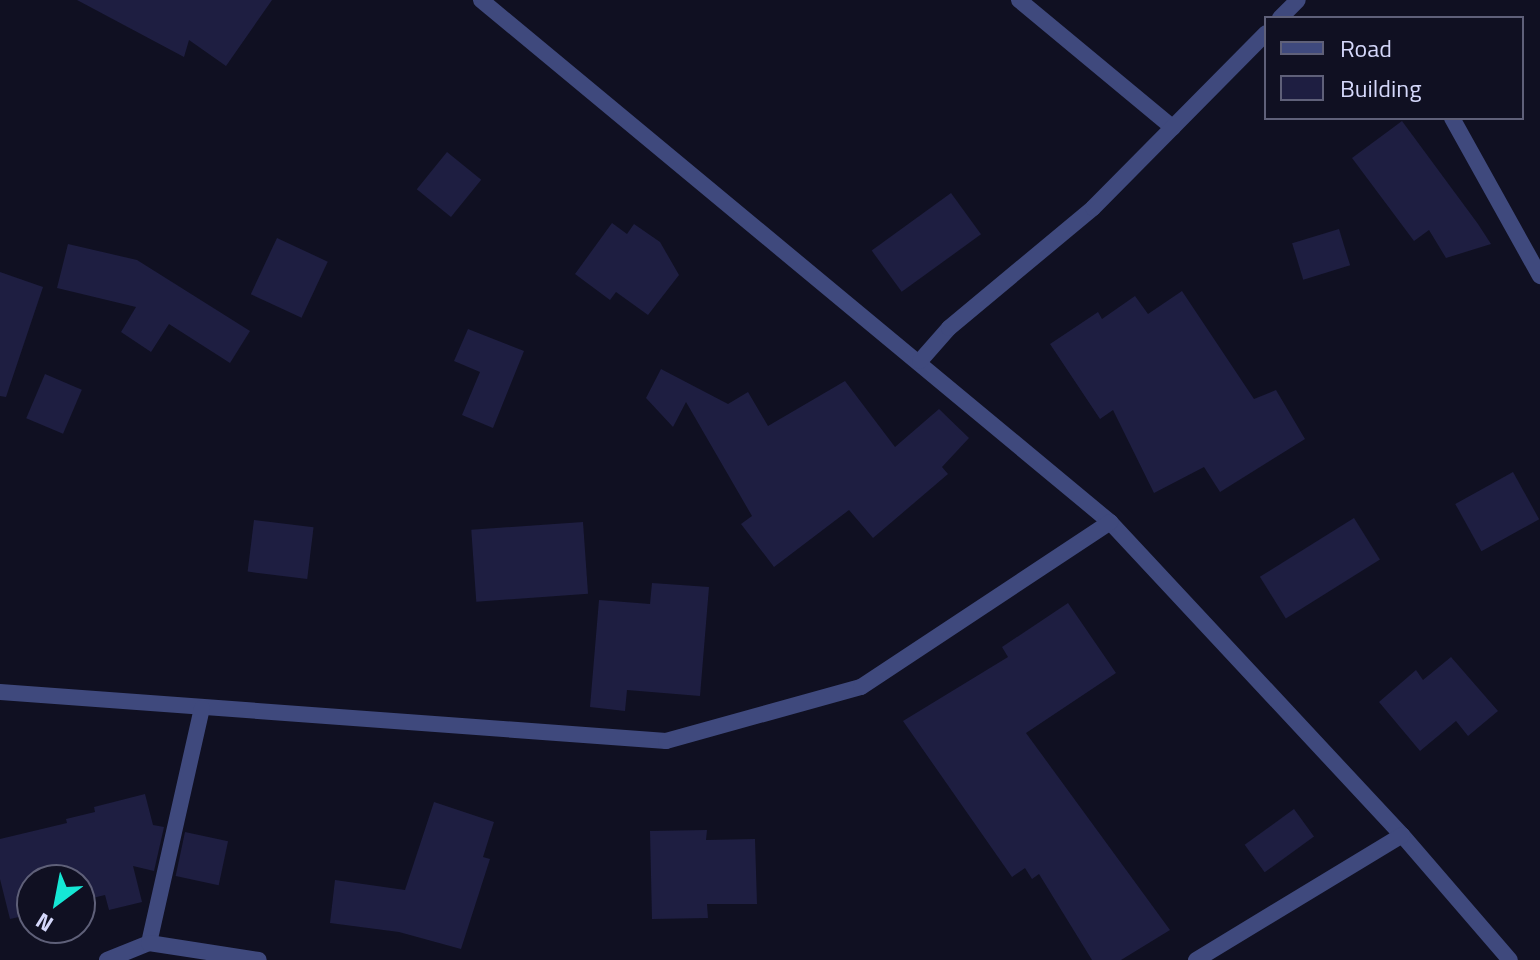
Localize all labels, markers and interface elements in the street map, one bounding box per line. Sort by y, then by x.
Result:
legend [1264,16,1524,120]
text: Road [1340,30,1392,66]
text: Building [1340,70,1422,106]
north arrow [16,864,96,944]
text: N [29,904,60,941]

